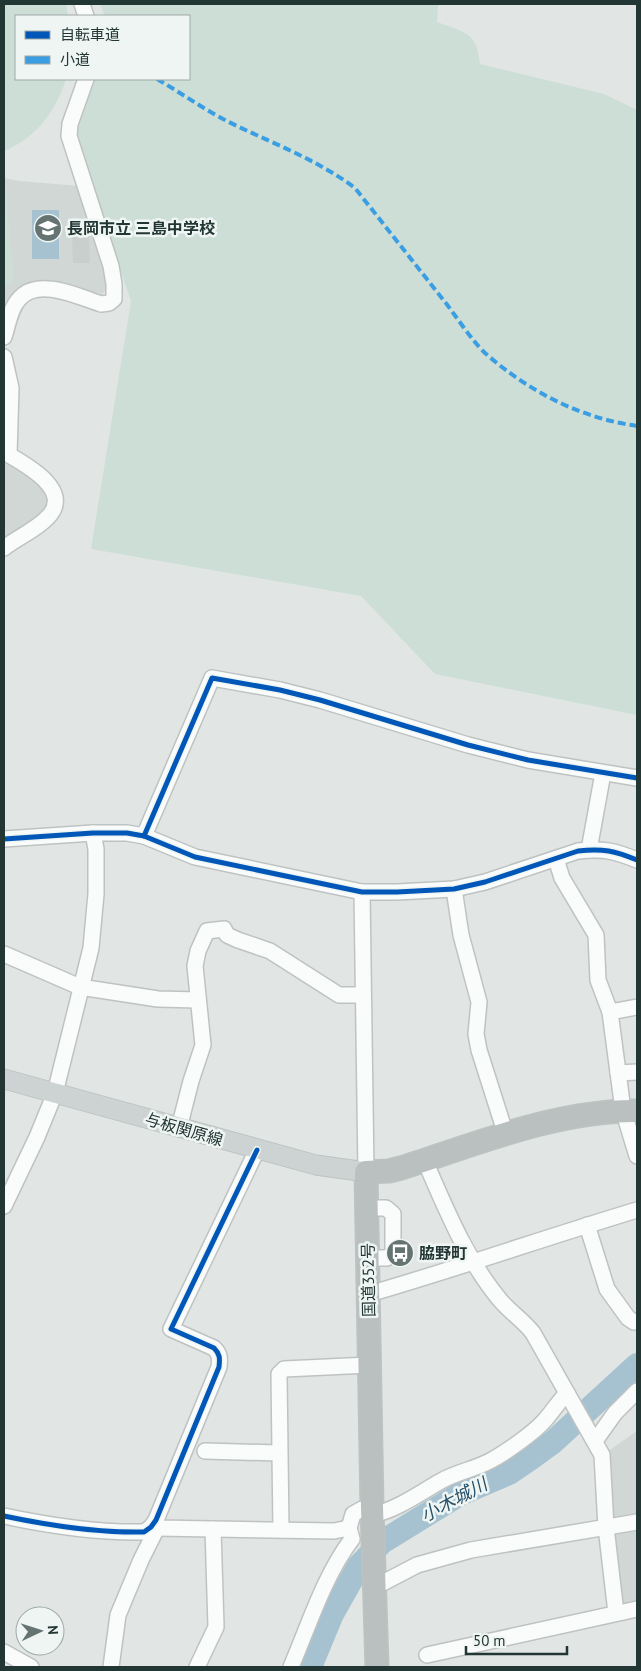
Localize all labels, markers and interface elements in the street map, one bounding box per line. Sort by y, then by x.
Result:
legend [15,15,190,80]
text: 自転車道 [60,25,120,44]
text: 小道 [60,50,90,69]
school or university icon: 長岡市立 三島中学校 [33,213,63,243]
place label: 長岡市立 三島中学校 [67,218,215,238]
street label: 与板関原線 [143,1108,225,1150]
bus stop icon: 脇野町 [385,1238,415,1268]
street label: 国道352号 [357,1243,379,1317]
place label: 脇野町 [419,1243,467,1263]
water label: 小木城川 [417,1472,493,1527]
north arrow [15,1606,65,1656]
scale bar [466,1624,567,1656]
text: N [44,1625,62,1635]
text: 50 m [473,1631,506,1650]

